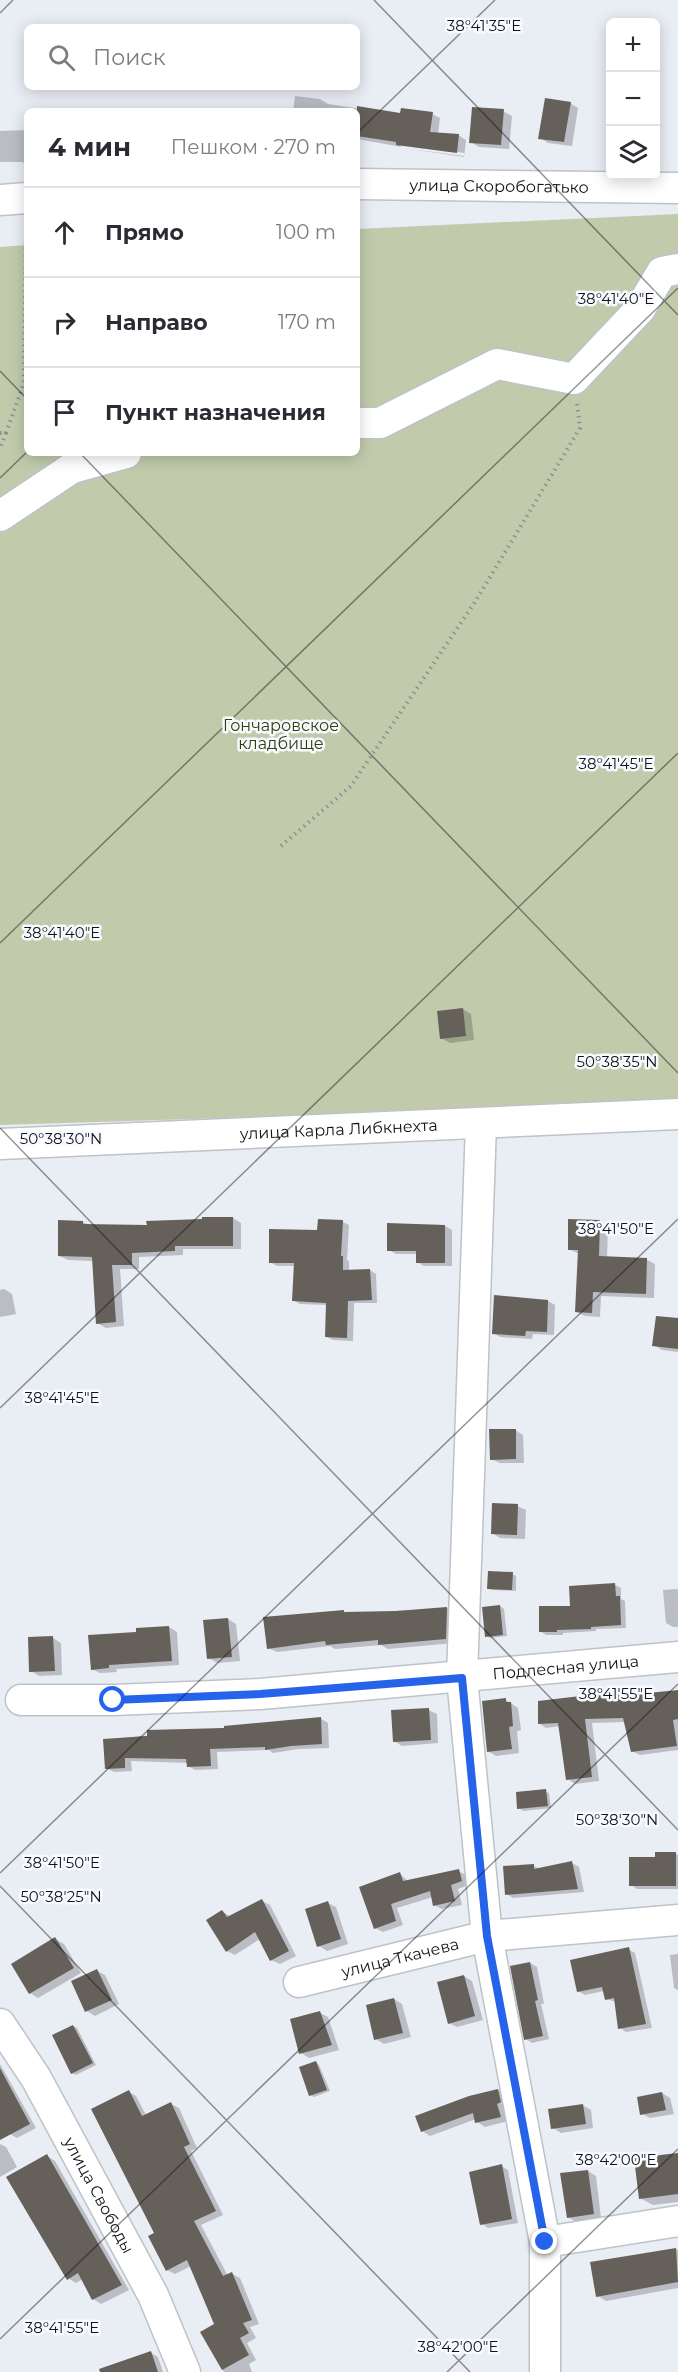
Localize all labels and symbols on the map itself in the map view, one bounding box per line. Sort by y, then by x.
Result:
text: 38°41'35"E [447,16,521,35]
street label: улица Скоробогатько [408,175,589,196]
text: 38°41'40"E [578,289,654,308]
park label: Гончаровское кладбище [223,716,339,753]
text: 38°41'45"E [578,754,654,773]
text: 38°41'40"E [24,923,100,942]
text: 50°38'35"N [577,1052,657,1071]
street label: улица Карла Либкнехта [238,1115,438,1143]
text: 50°38'30"N [20,1129,102,1148]
text: 38°41'50"E [578,1219,654,1238]
text: 38°41'45"E [24,1388,100,1407]
street label: Подлесная улица [492,1651,640,1683]
text: 38°41'55"E [579,1684,653,1703]
route start [99,1686,125,1712]
text: 50°38'30"N [576,1810,658,1829]
text: 38°41'50"E [24,1853,100,1872]
text: 50°38'25"N [20,1887,102,1906]
street label: улица Ткачева [338,1934,461,1981]
street label: улица Свободы [60,2133,138,2257]
text: 38°42'00"E [576,2150,656,2169]
route end [531,2228,557,2254]
text: 38°41'55"E [25,2318,99,2337]
text: 38°42'00"E [418,2337,498,2356]

